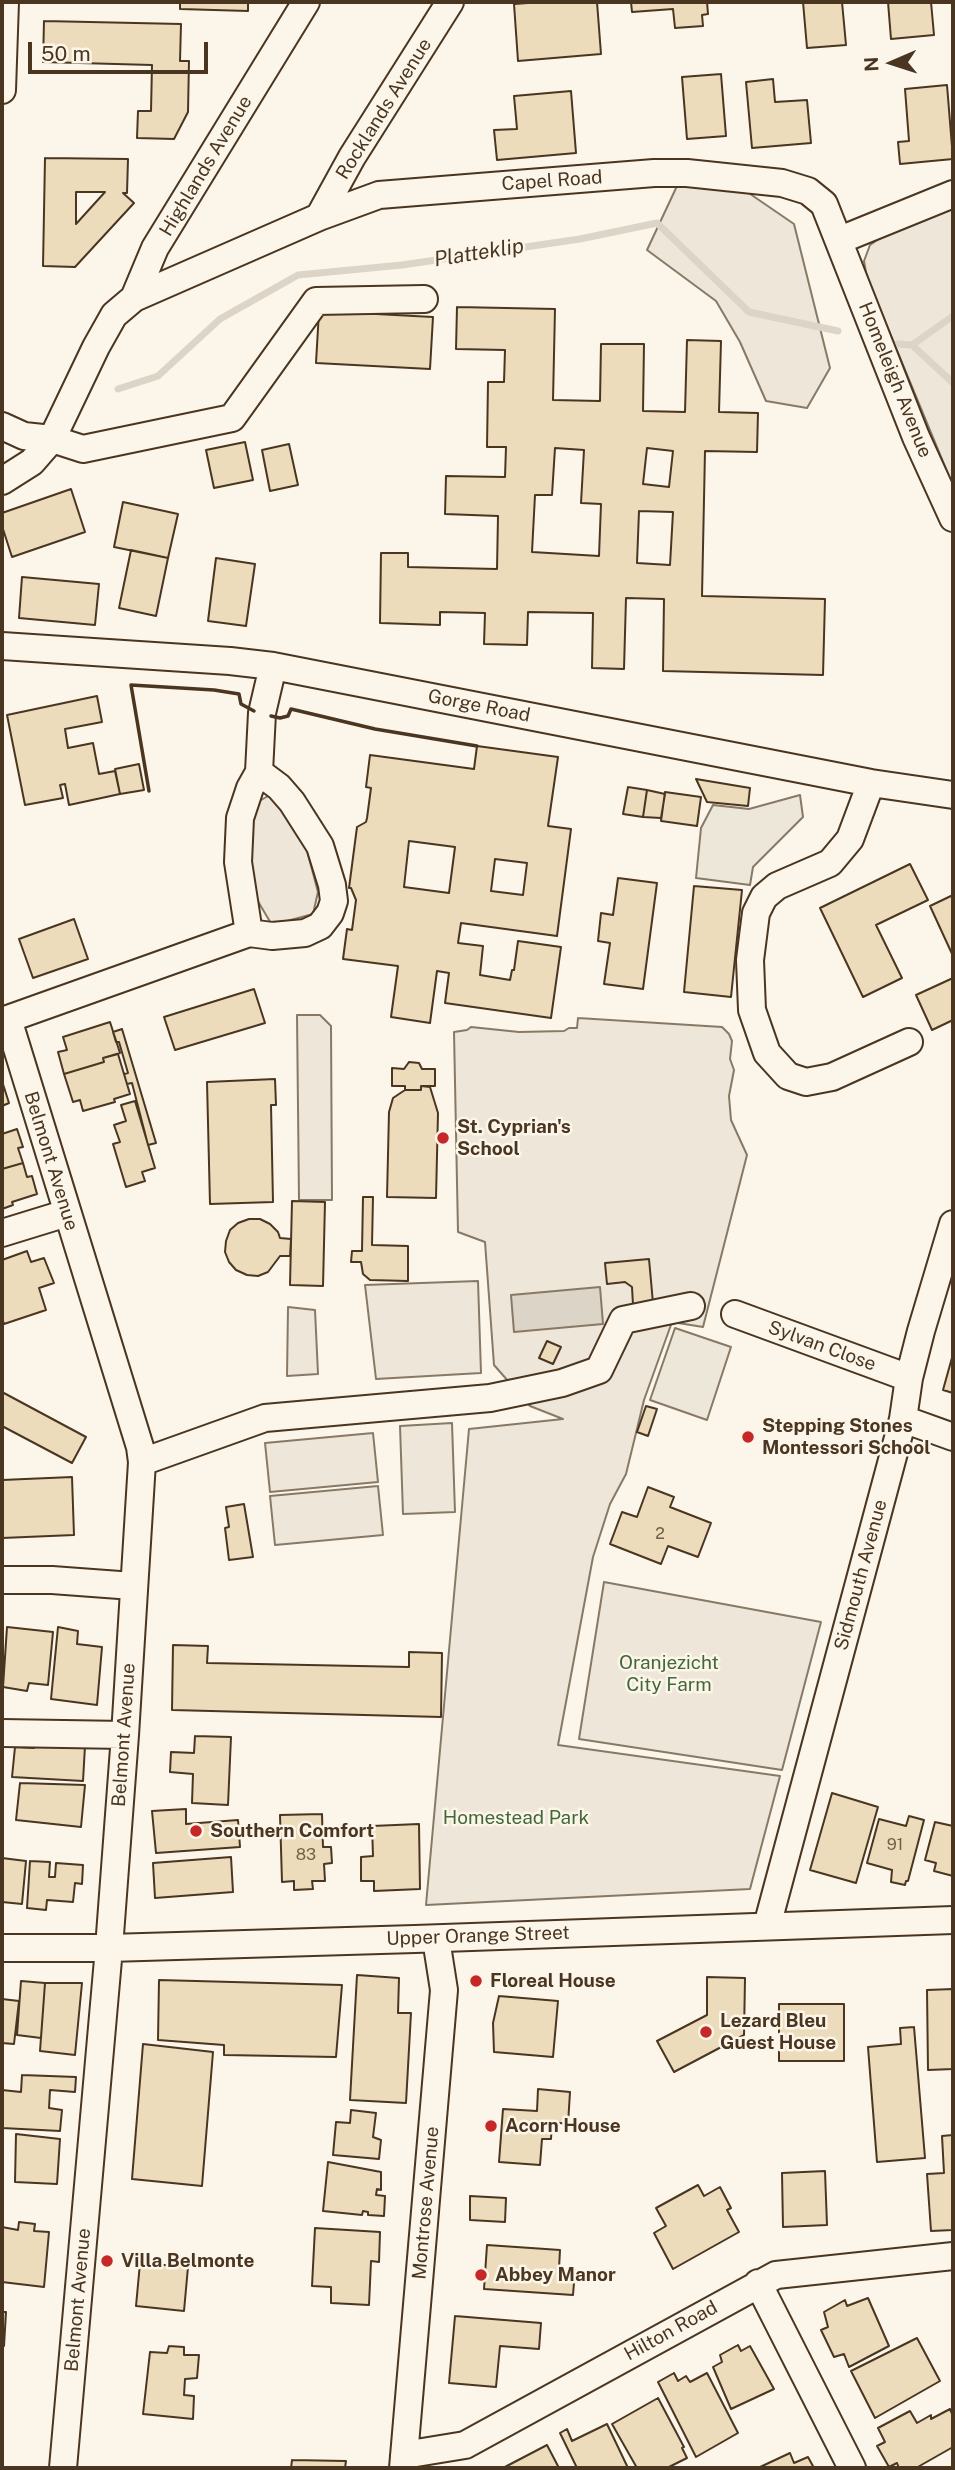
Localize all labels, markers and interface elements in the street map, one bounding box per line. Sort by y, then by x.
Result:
scale bar [32,28,212,72]
north arrow [857,28,927,98]
street label: Rocklands Avenue [331,34,437,184]
text: 50 m [41,41,91,66]
text: N [860,56,882,72]
street label: Highlands Avenue [155,92,257,240]
street label: Capel Road [501,166,603,196]
water label: Platteklip [432,233,526,273]
street label: Homeleigh Avenue [853,299,937,461]
street label: Gorge Road [426,685,532,727]
street label: Belmont Avenue [19,1089,83,1233]
place label: St. Cyprian's School [457,1116,571,1160]
marker: St. Cyprian's School [435,1130,451,1146]
street label: Sylvan Close [765,1316,879,1376]
place label: Stepping Stones Montessori School [762,1415,930,1459]
marker: Stepping Stones Montessori School [740,1429,756,1445]
street label: Sidmouth Avenue [830,1497,892,1653]
house number: 2 [655,1524,665,1544]
park label: Oranjezicht City Farm [619,1652,719,1696]
street label: Belmont Avenue [108,1662,140,1808]
park label: Homestead Park [443,1807,589,1829]
place label: Southern Comfort [210,1820,374,1842]
marker: Southern Comfort [188,1823,204,1839]
house number: 91 [887,1835,903,1855]
house number: 83 [296,1845,316,1865]
street label: Upper Orange Street [386,1921,570,1951]
place label: Floreal House [490,1970,616,1992]
marker: Floreal House [468,1973,484,1989]
place label: Lezard Bleu Guest House [720,2010,836,2054]
marker: Lezard Bleu Guest House [698,2024,714,2040]
place label: Acorn House [505,2115,621,2137]
marker: Acorn House [483,2118,499,2134]
street label: Montrose Avenue [408,2126,444,2280]
street label: Belmont Avenue [60,2227,96,2373]
place label: Villa Belmonte [121,2250,254,2272]
marker: Villa Belmonte [99,2253,115,2269]
place label: Abbey Manor [495,2264,616,2286]
marker: Abbey Manor [473,2267,489,2283]
street label: Hilton Road [620,2296,722,2366]

